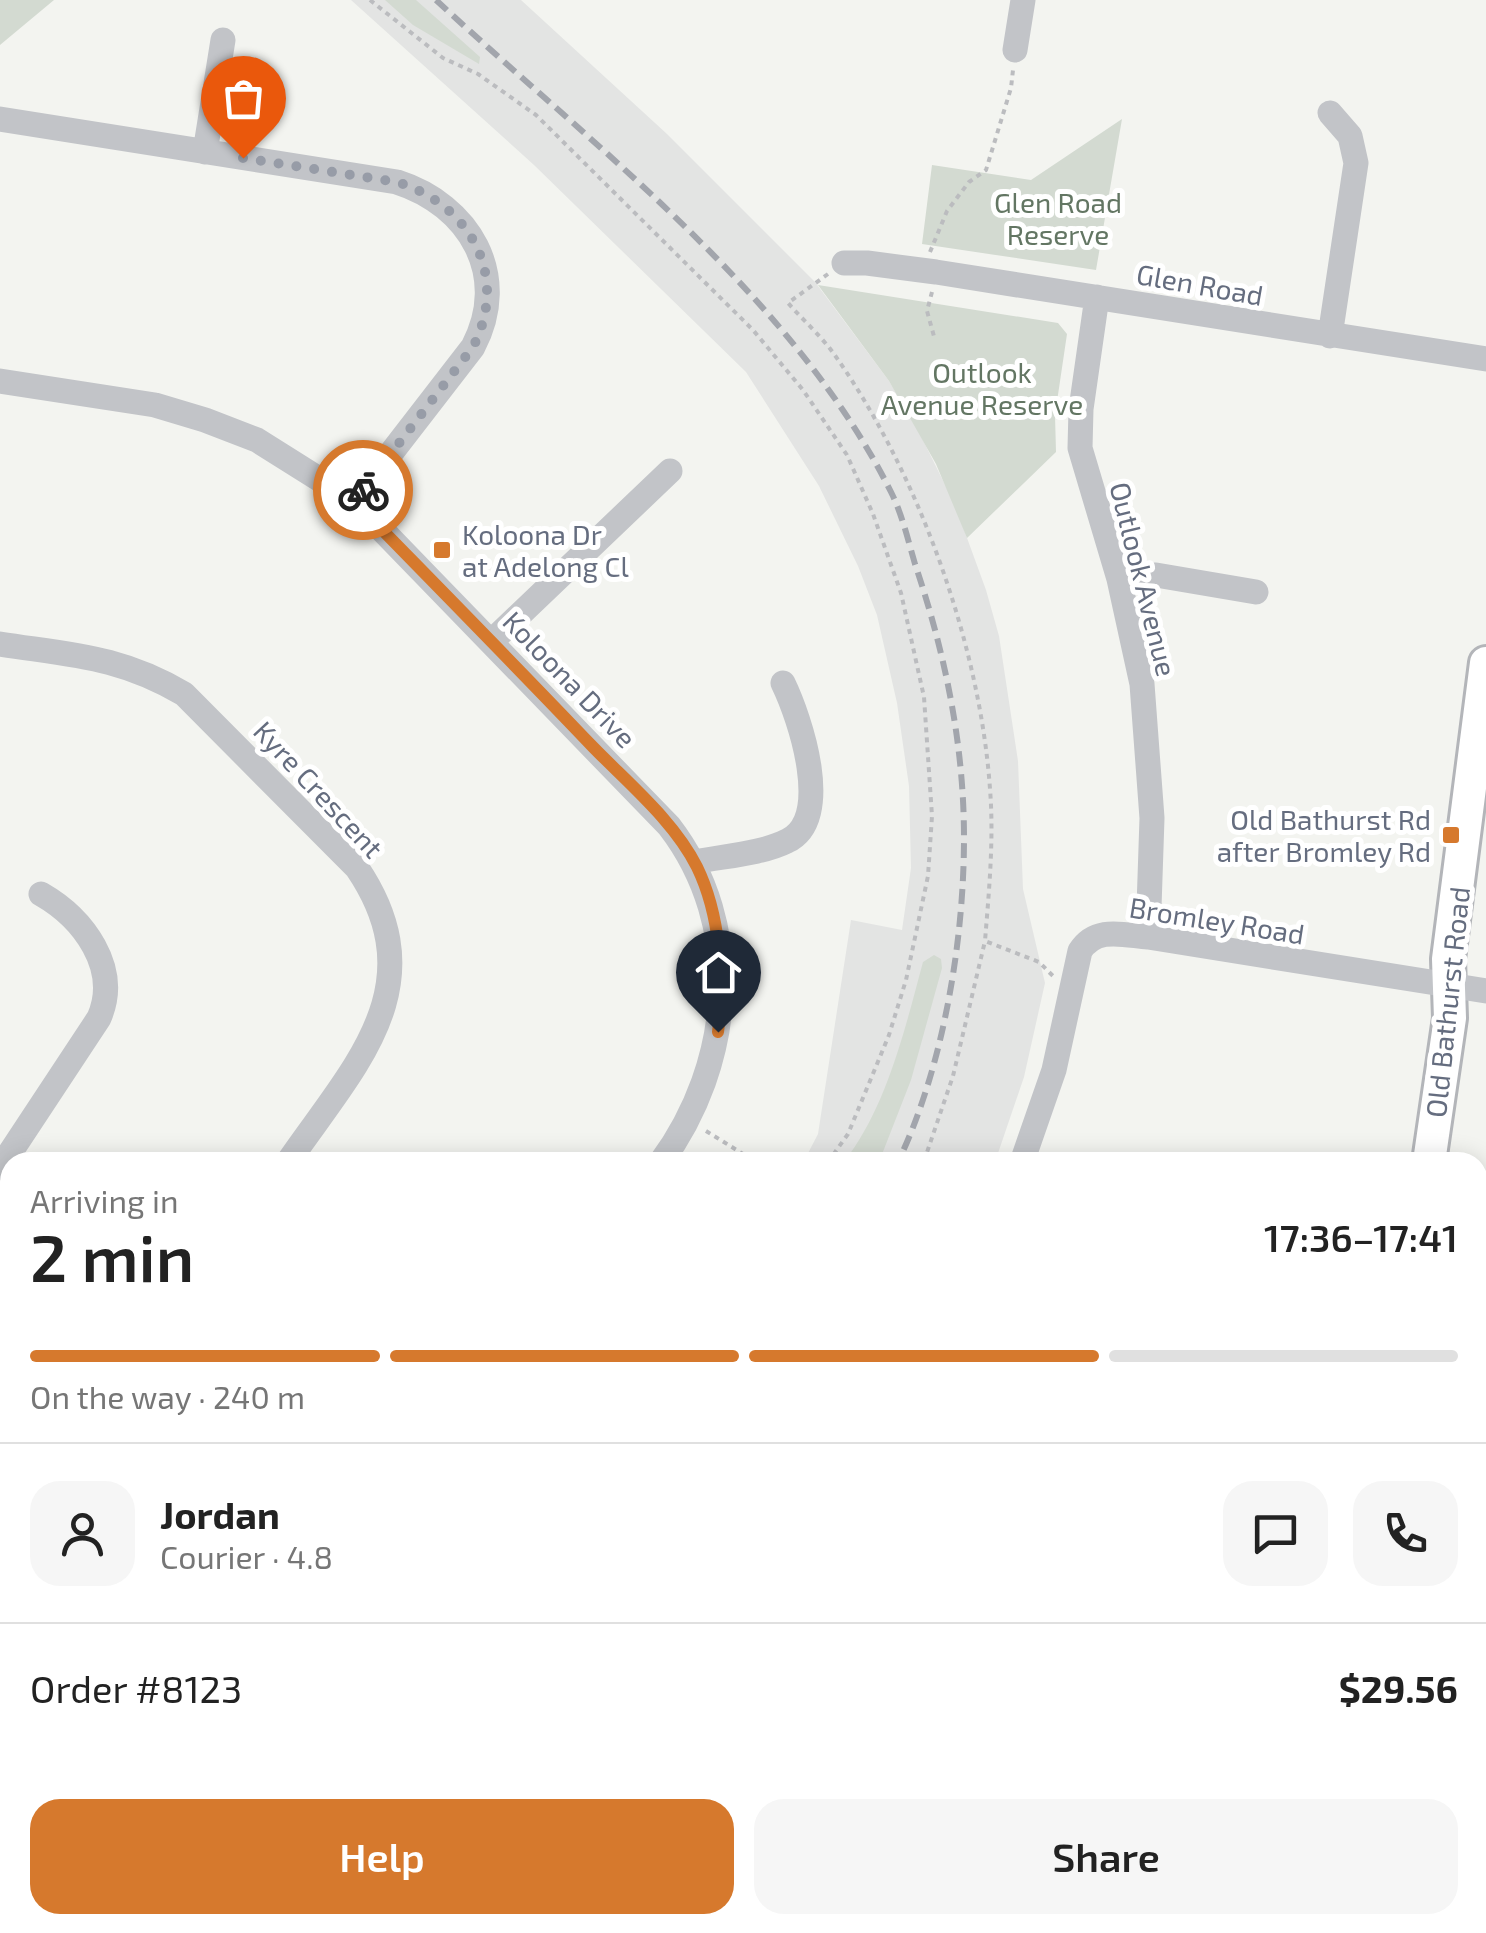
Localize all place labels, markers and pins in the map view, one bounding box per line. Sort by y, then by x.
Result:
pin [201,56,286,159]
place label: Koloona Dr at Adelong Cl [462,517,629,583]
marker: Koloona Dr at Adelong Cl [431,539,453,561]
place label: Old Bathurst Rd after Bromley Rd [1217,802,1431,868]
marker: Old Bathurst Rd after Bromley Rd [1440,824,1462,846]
pin [676,930,761,1033]

